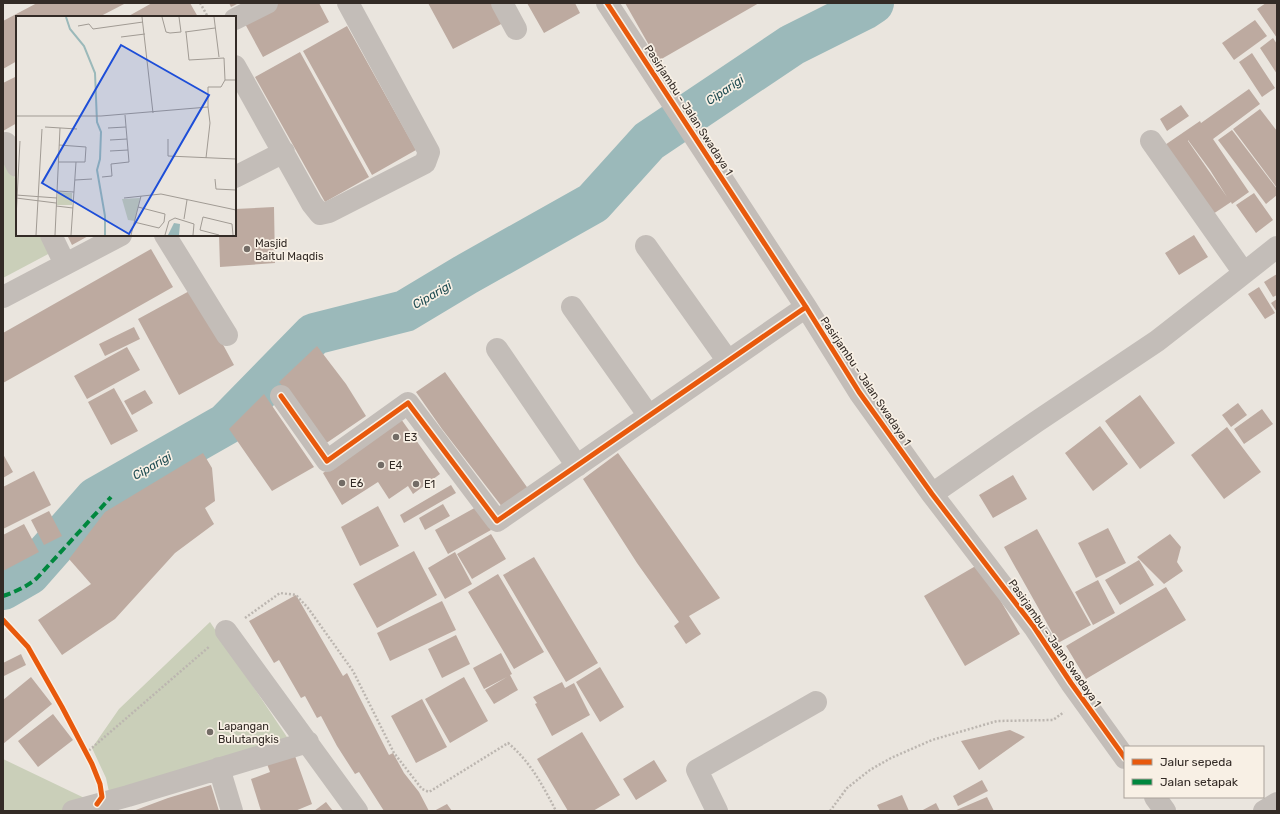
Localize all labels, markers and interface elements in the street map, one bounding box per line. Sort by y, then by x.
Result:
inset map [16,16,236,236]
street label: Pasirjambu - Jalan Swadaya 1 [642,43,736,178]
water label: Ciparigi [703,72,747,108]
place label: Masjid Baitul Maqdis [255,237,324,263]
marker: Masjid Baitul Maqdis [242,244,252,254]
water label: Ciparigi [410,278,455,312]
street label: Pasirjambu - Jalan Swadaya 1 [818,314,914,448]
place label: E3 [404,431,418,444]
marker: E3 [391,432,401,442]
water label: Ciparigi [130,449,175,483]
place label: E4 [389,459,403,472]
marker: E4 [376,460,386,470]
place label: E6 [350,477,364,490]
marker: E6 [337,478,347,488]
place label: E1 [424,478,435,491]
marker: E1 [411,479,421,489]
street label: Pasirjambu - Jalan Swadaya 1 [1006,577,1104,709]
place label: Lapangan Bulutangkis [218,720,279,746]
marker: Lapangan Bulutangkis [205,727,215,737]
legend [1124,746,1264,798]
text: Jalur sepeda [1160,755,1232,769]
text: Jalan setapak [1160,775,1239,789]

